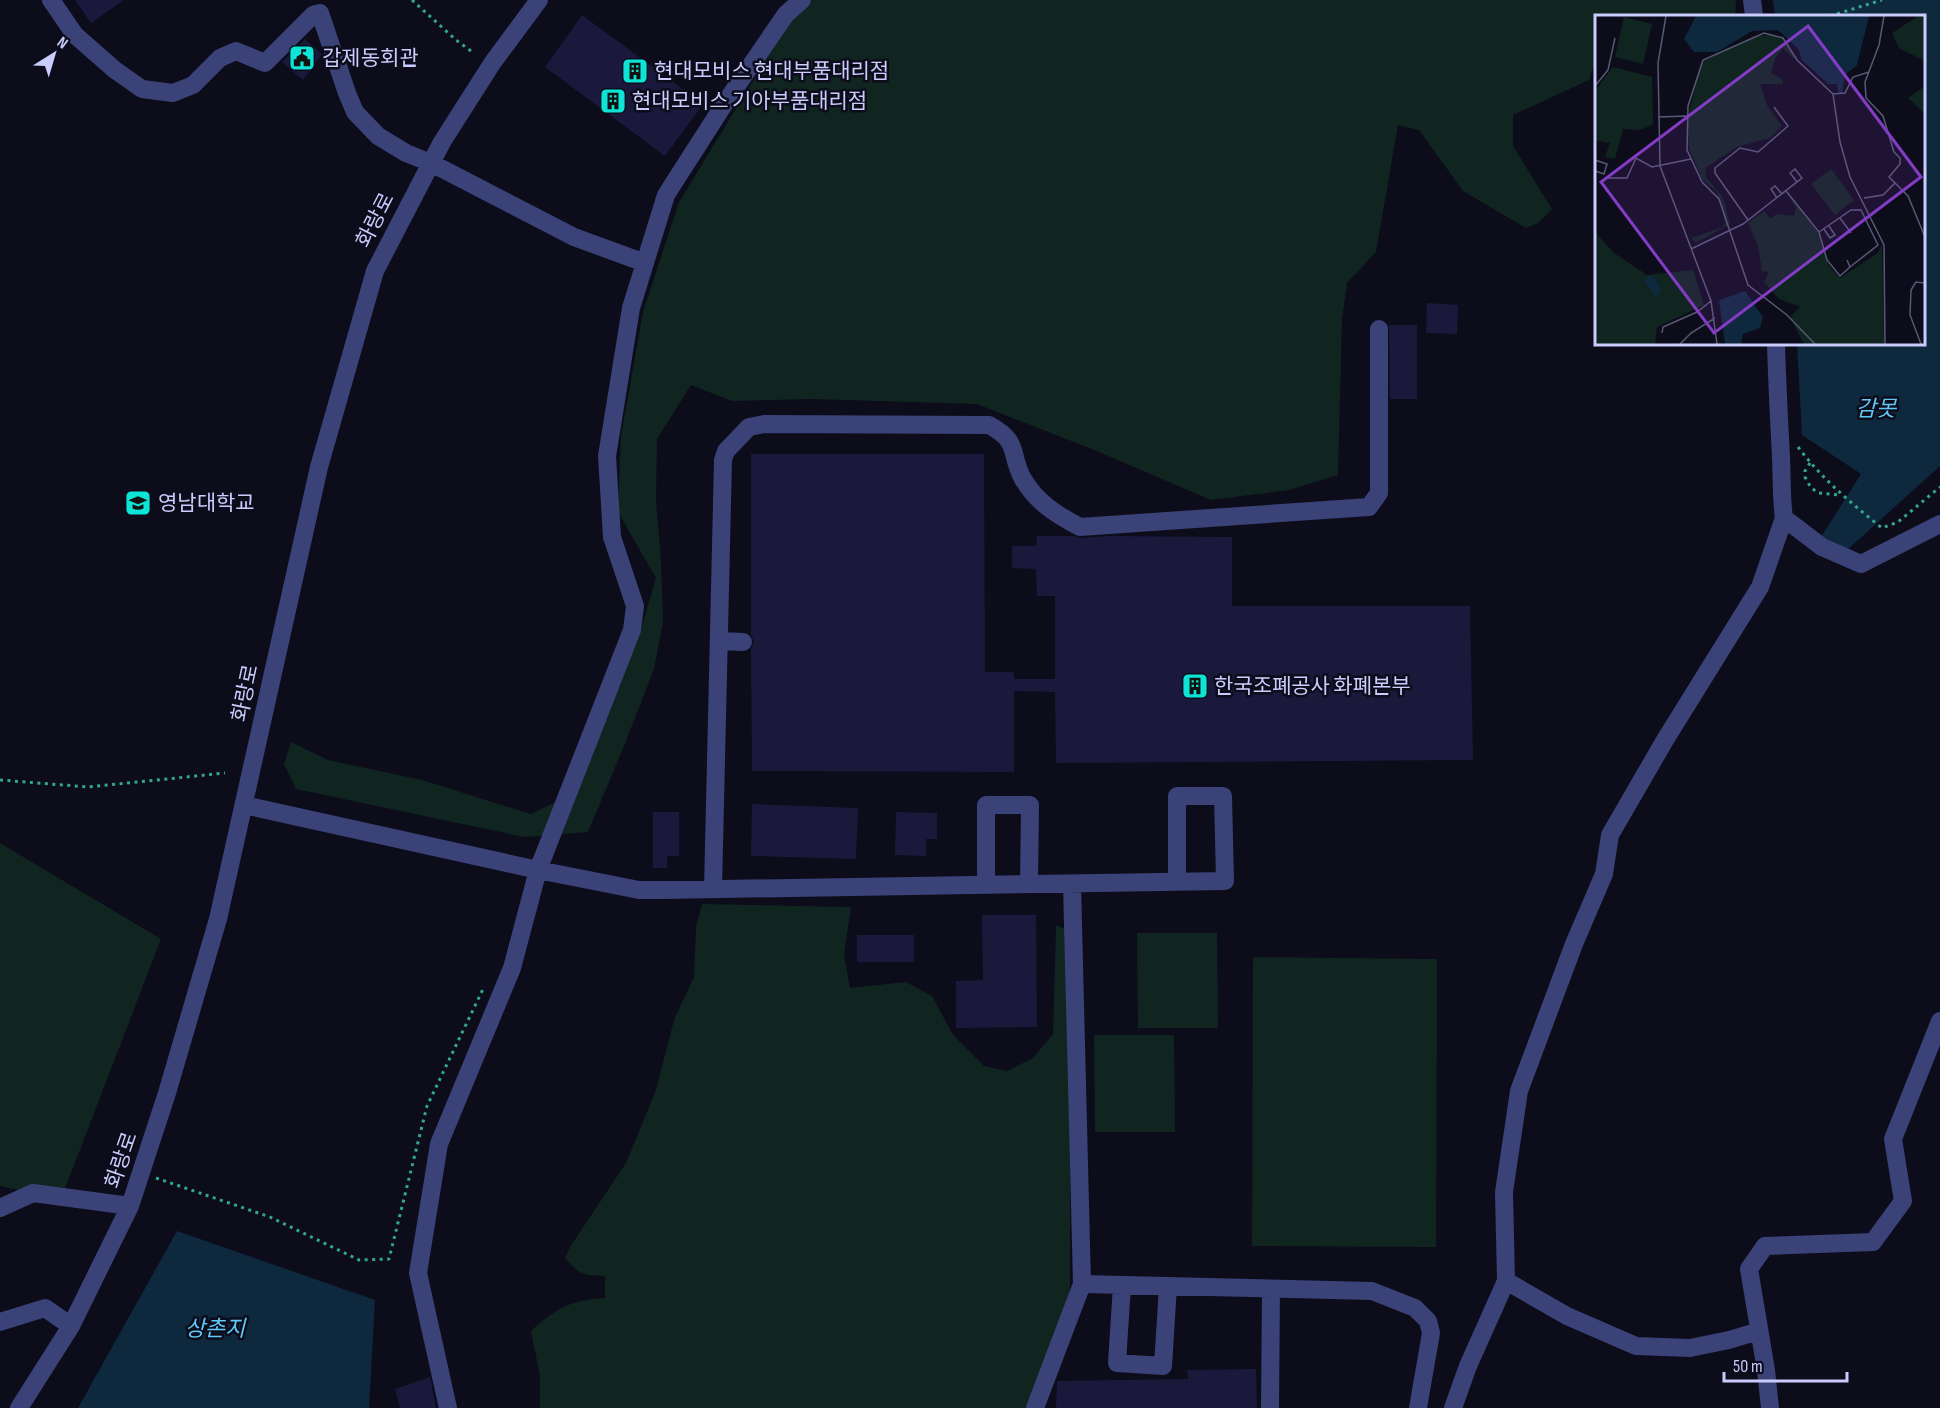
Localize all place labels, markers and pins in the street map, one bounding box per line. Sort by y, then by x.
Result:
public building icon: 갑제동회관 [287,43,317,73]
place label: 갑제동회관 [322,46,419,71]
building icon: 현대모비스 현대부품대리점 [620,56,650,86]
place label: 현대모비스 현대부품대리점 [654,59,889,84]
building icon: 현대모비스 기아부품대리점 [598,86,628,116]
place label: 현대모비스 기아부품대리점 [632,89,867,114]
school or university icon: 영남대학교 [123,488,153,518]
place label: 영남대학교 [158,491,255,516]
building icon: 한국조폐공사 화폐본부 [1180,671,1210,701]
place label: 한국조폐공사 화폐본부 [1214,674,1411,699]

